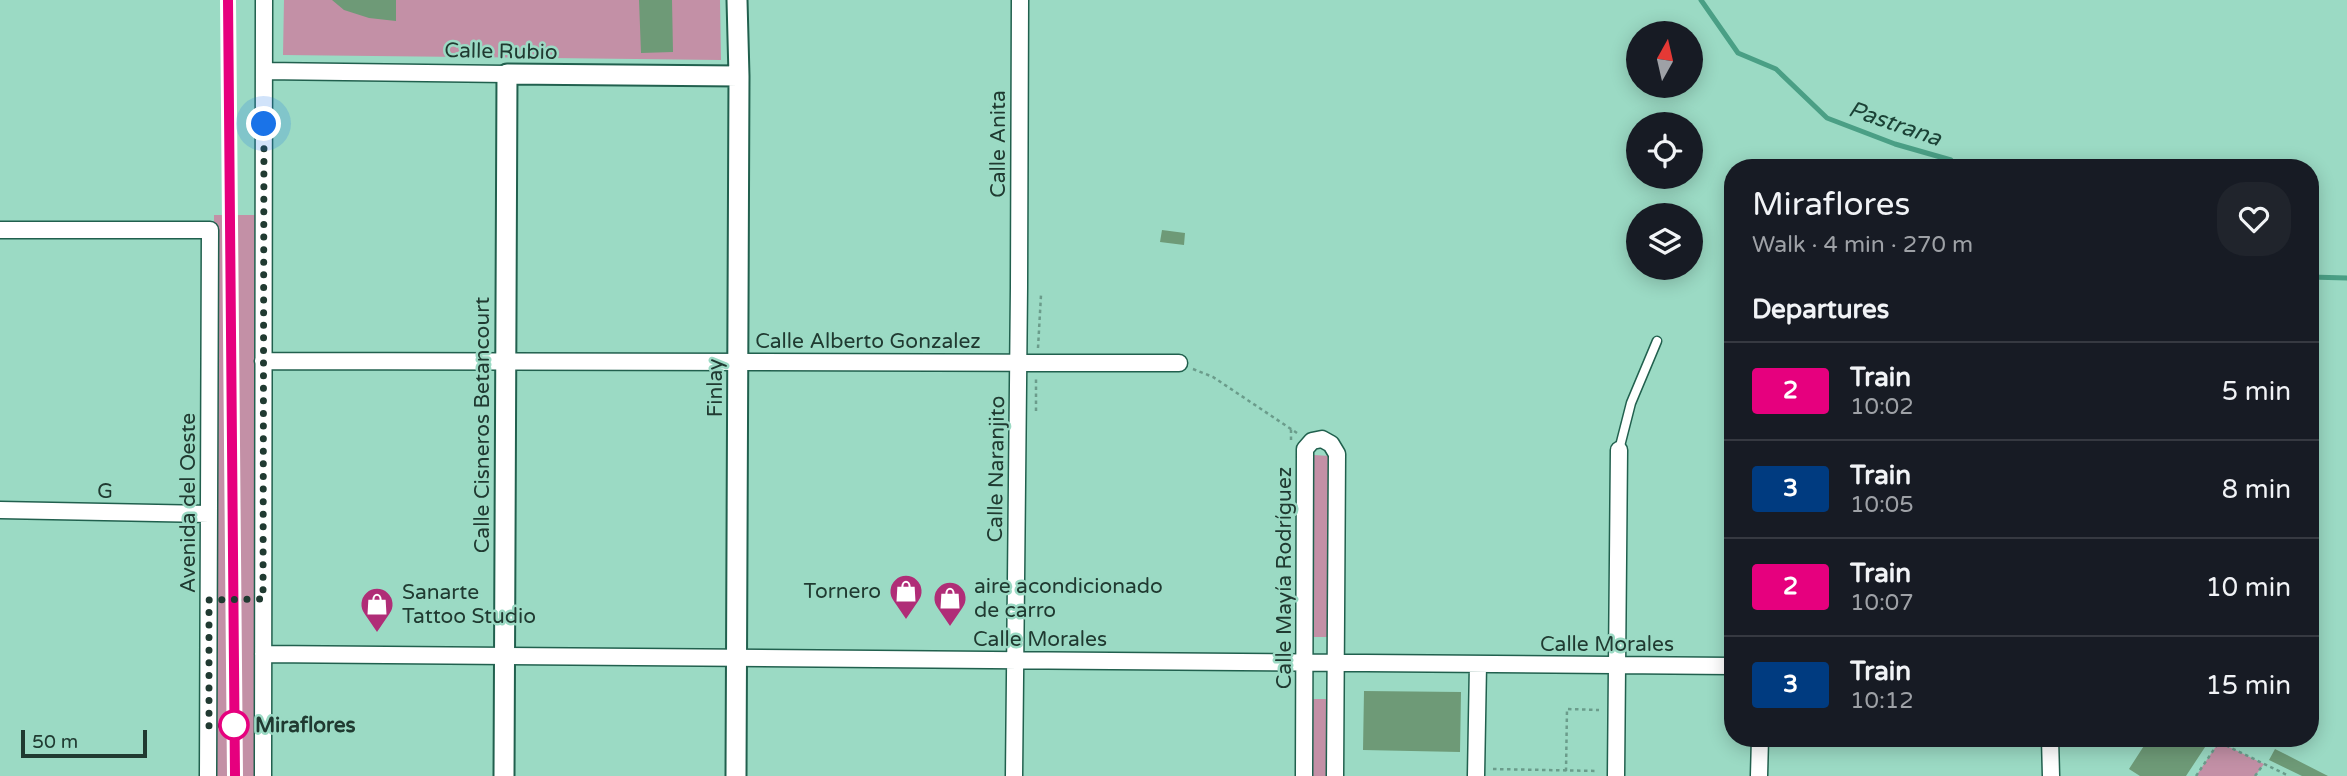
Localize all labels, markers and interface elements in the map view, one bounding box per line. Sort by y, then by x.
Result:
north arrow [1626,21,1703,98]
map controls [1626,21,1703,280]
street label: Calle Rubio [444,38,558,65]
street label: Calle Anita [986,90,1011,198]
water label: Pastrana [1845,95,1946,153]
your location [246,106,281,141]
button: locate [1626,112,1703,189]
button: heart [2217,182,2291,256]
text: Miraflores [1752,185,1910,224]
button: layers [1626,203,1703,280]
text: Walk · 4 min · 270 m [1752,231,1973,259]
text: Departures [1752,294,1889,325]
street label: Calle Cisneros Betancourt [470,297,495,553]
street label: Calle Alberto Gonzalez [755,329,981,354]
street label: Finlay [703,359,728,417]
text: Train [1850,362,1911,393]
text: 2 [1783,376,1798,405]
text: 5 min [2222,376,2291,407]
text: 10:02 [1850,393,1914,421]
street label: Calle Naranjito [983,395,1010,543]
street label: Avenida del Oeste [176,413,201,593]
text: Train [1850,460,1911,491]
street label: Calle Mayía Rodríguez [1272,467,1297,689]
text: 3 [1783,474,1798,503]
text: 8 min [2222,474,2291,505]
street label: G [97,479,113,504]
text: 10:05 [1850,491,1914,519]
text: Train [1850,558,1911,589]
shop icon: Tornero [887,572,925,621]
text: 2 [1783,572,1798,601]
text: 10 min [2205,572,2291,603]
place label: aire acondicionado de carro [974,574,1163,623]
place label: Tornero [804,579,881,604]
shop icon: aire acondicionado de carro [931,579,969,628]
place label: Sanarte Tattoo Studio [402,580,536,629]
shop icon: Sanarte Tattoo Studio [358,585,396,634]
text: 10:07 [1850,589,1914,617]
street label: Calle Morales [973,627,1107,652]
street label: Calle Morales [1540,632,1674,657]
text: Train [1850,656,1911,687]
text: 3 [1783,670,1798,699]
text: 15 min [2205,670,2291,701]
text: 10:12 [1850,687,1914,715]
marker: Miraflores [219,710,249,740]
place label: Miraflores [255,713,356,738]
scale bar [21,727,147,759]
text: 50 m [32,731,78,753]

